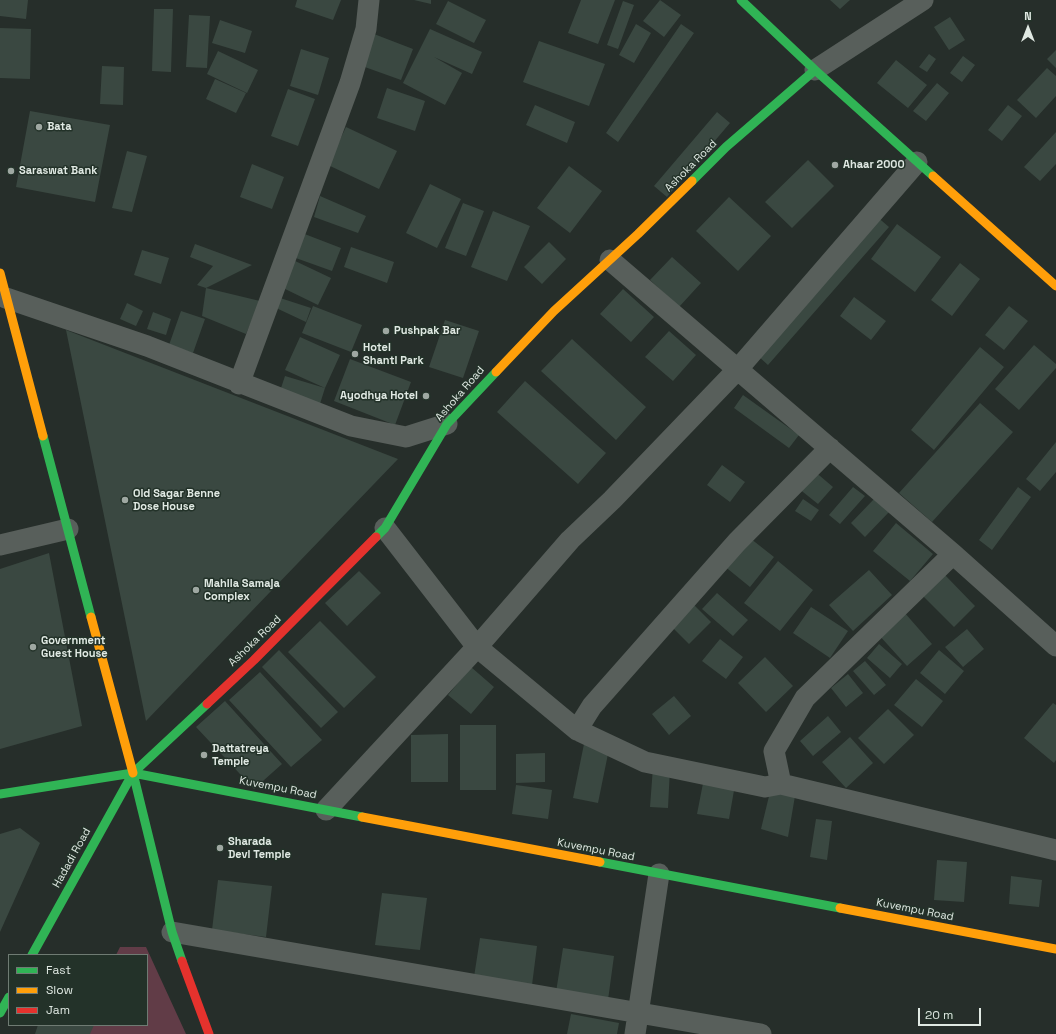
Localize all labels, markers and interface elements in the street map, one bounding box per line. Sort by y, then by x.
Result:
north arrow [1008,8,1048,48]
text: N [1024,9,1032,23]
place label: Bata [47,120,72,134]
marker: Bata [34,122,44,132]
street label: Ashoka Road [662,137,720,195]
place label: Ahaar 2000 [843,158,905,172]
marker: Ahaar 2000 [830,160,840,170]
place label: Saraswat Bank [19,164,97,178]
marker: Saraswat Bank [6,166,16,176]
place label: Pushpak Bar [394,324,460,338]
marker: Pushpak Bar [381,326,391,336]
place label: Hotel Shanti Park [363,341,424,367]
marker: Hotel Shanti Park [350,349,360,359]
street label: Ashoka Road [433,364,487,424]
place label: Ayodhya Hotel [340,389,418,403]
marker: Ayodhya Hotel [421,391,431,401]
place label: Old Sagar Benne Dose House [133,487,220,513]
marker: Old Sagar Benne Dose House [120,495,130,505]
place label: Mahila Samaja Complex [204,577,280,603]
marker: Mahila Samaja Complex [191,585,201,595]
street label: Ashoka Road [226,613,284,669]
place label: Government Guest House [41,634,108,660]
marker: Government Guest House [28,642,38,652]
place label: Dattatreya Temple [212,742,269,768]
marker: Dattatreya Temple [199,750,209,760]
street label: Kuvempu Road [238,774,318,802]
street label: Hadadi Road [50,826,94,890]
place label: Sharada Devi Temple [228,835,291,861]
street label: Kuvempu Road [556,836,636,864]
marker: Sharada Devi Temple [215,843,225,853]
street label: Kuvempu Road [875,896,955,924]
legend [8,954,148,1026]
text: Fast [46,962,71,978]
text: Slow [46,982,73,998]
scale bar [920,1000,983,1026]
text: Jam [46,1002,70,1018]
text: 20 m [925,1007,953,1023]

